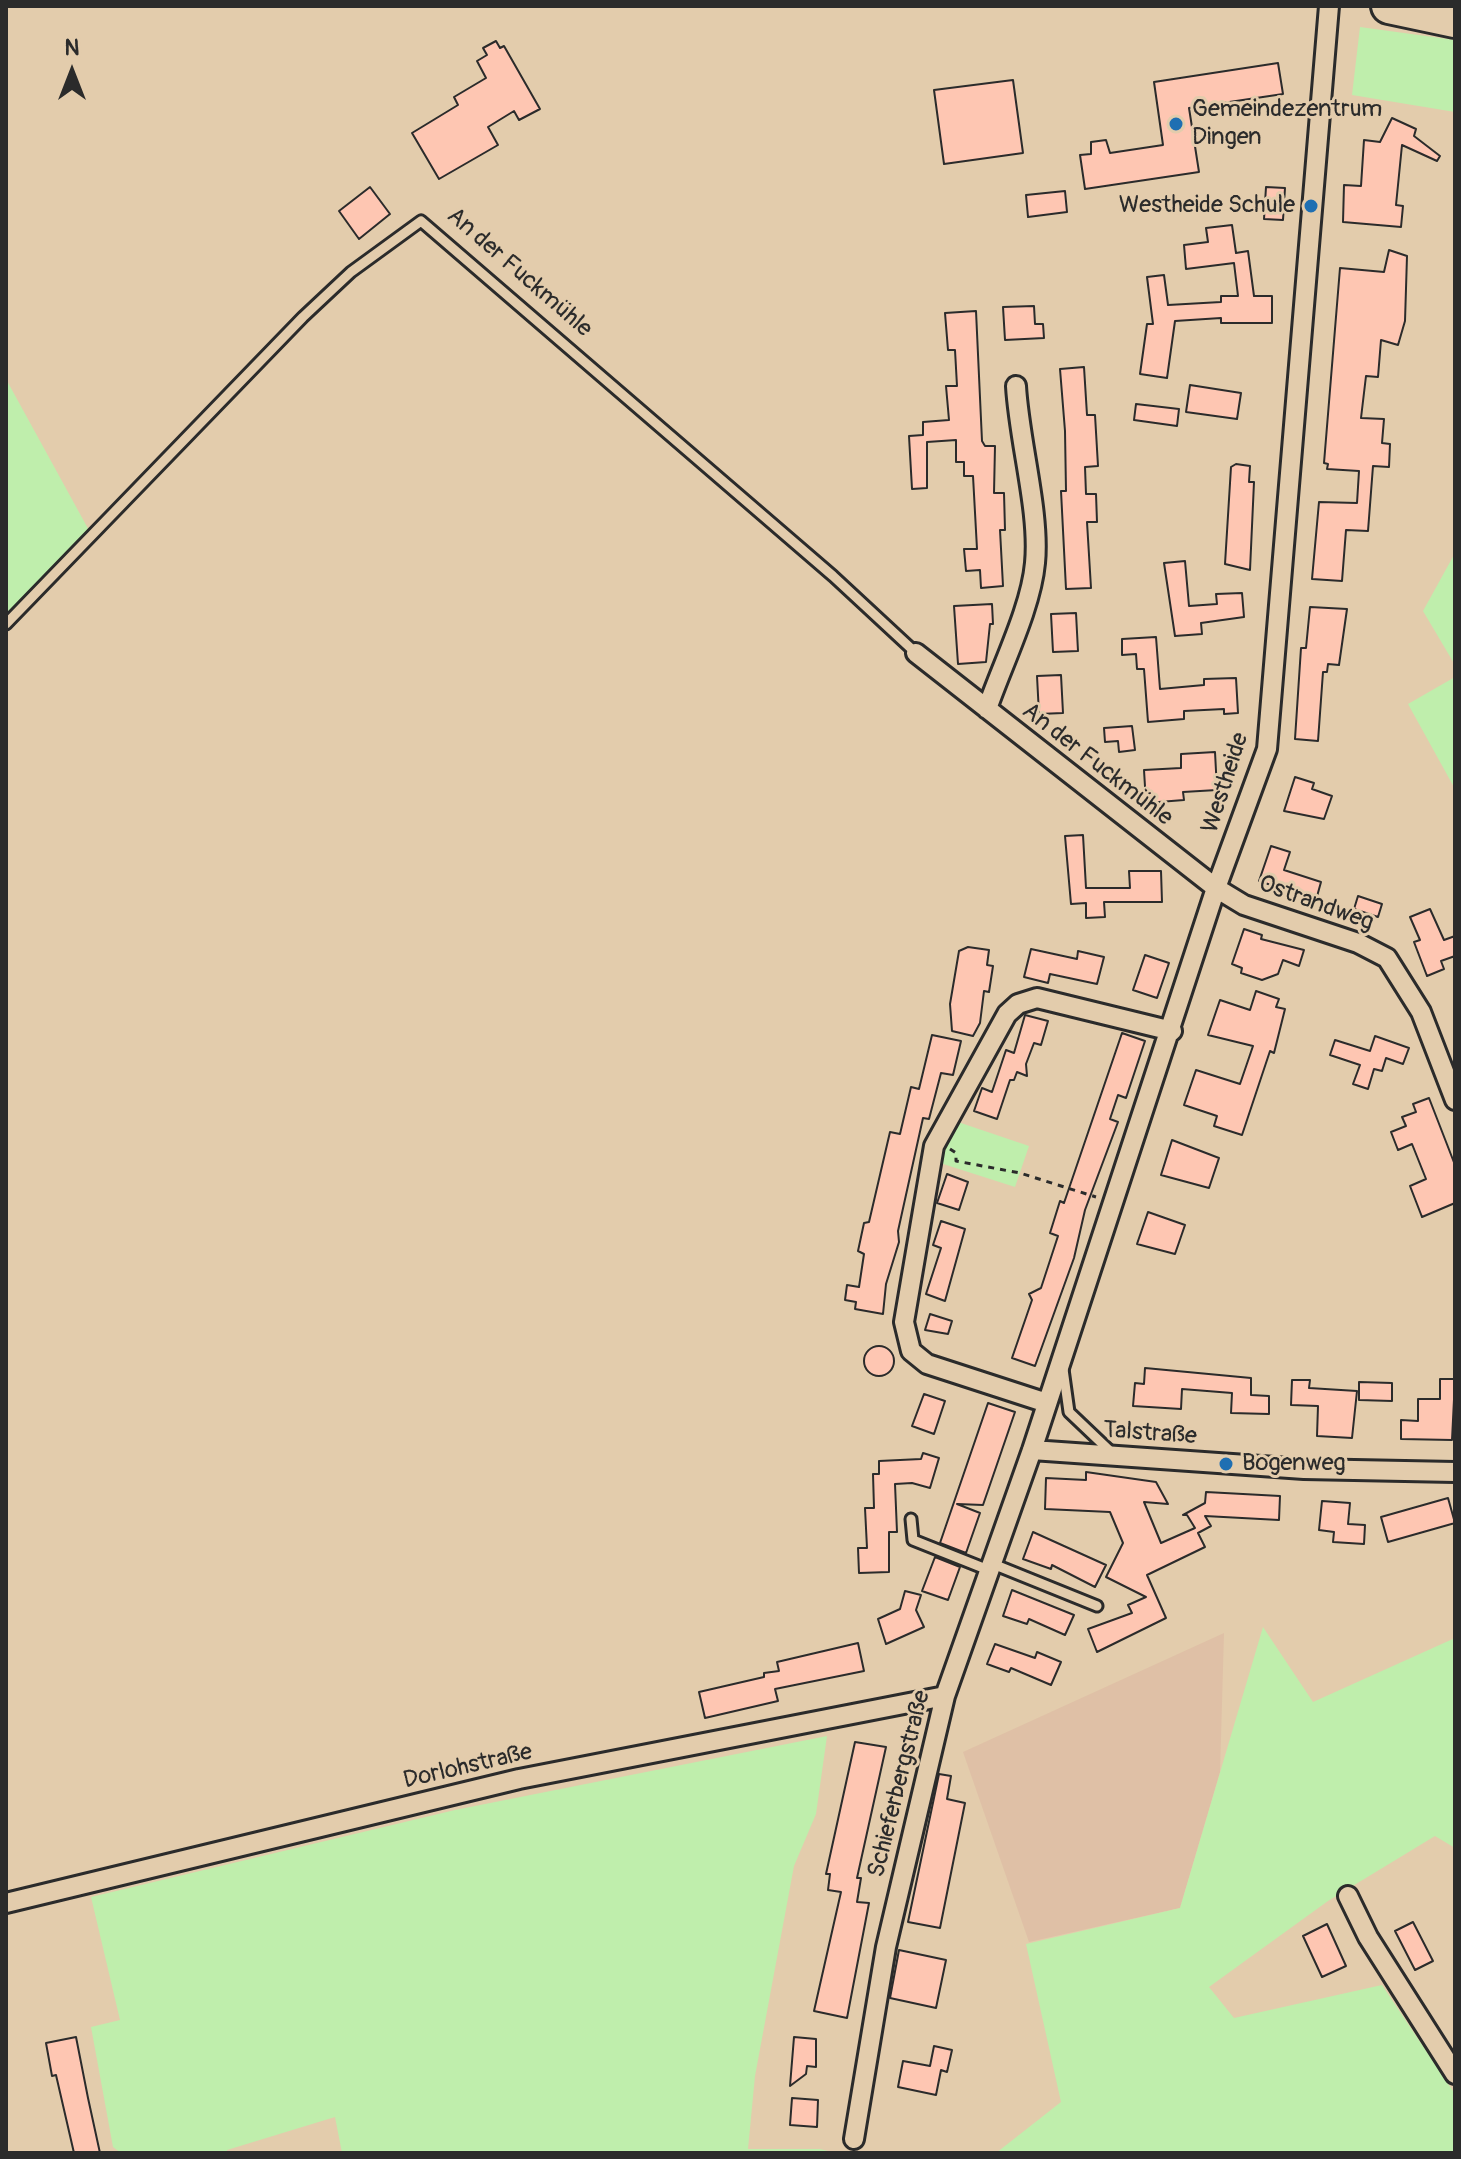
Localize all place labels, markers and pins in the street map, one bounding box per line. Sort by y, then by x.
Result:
place label: Gemeindezentrum Dingen [1192,96,1382,152]
marker: Gemeindezentrum Dingen [1167,115,1185,133]
place label: Westheide Schule [1119,192,1295,220]
marker: Westheide Schule [1302,197,1320,215]
place label: Bogenweg [1242,1450,1346,1478]
marker: Bogenweg [1217,1455,1235,1473]

